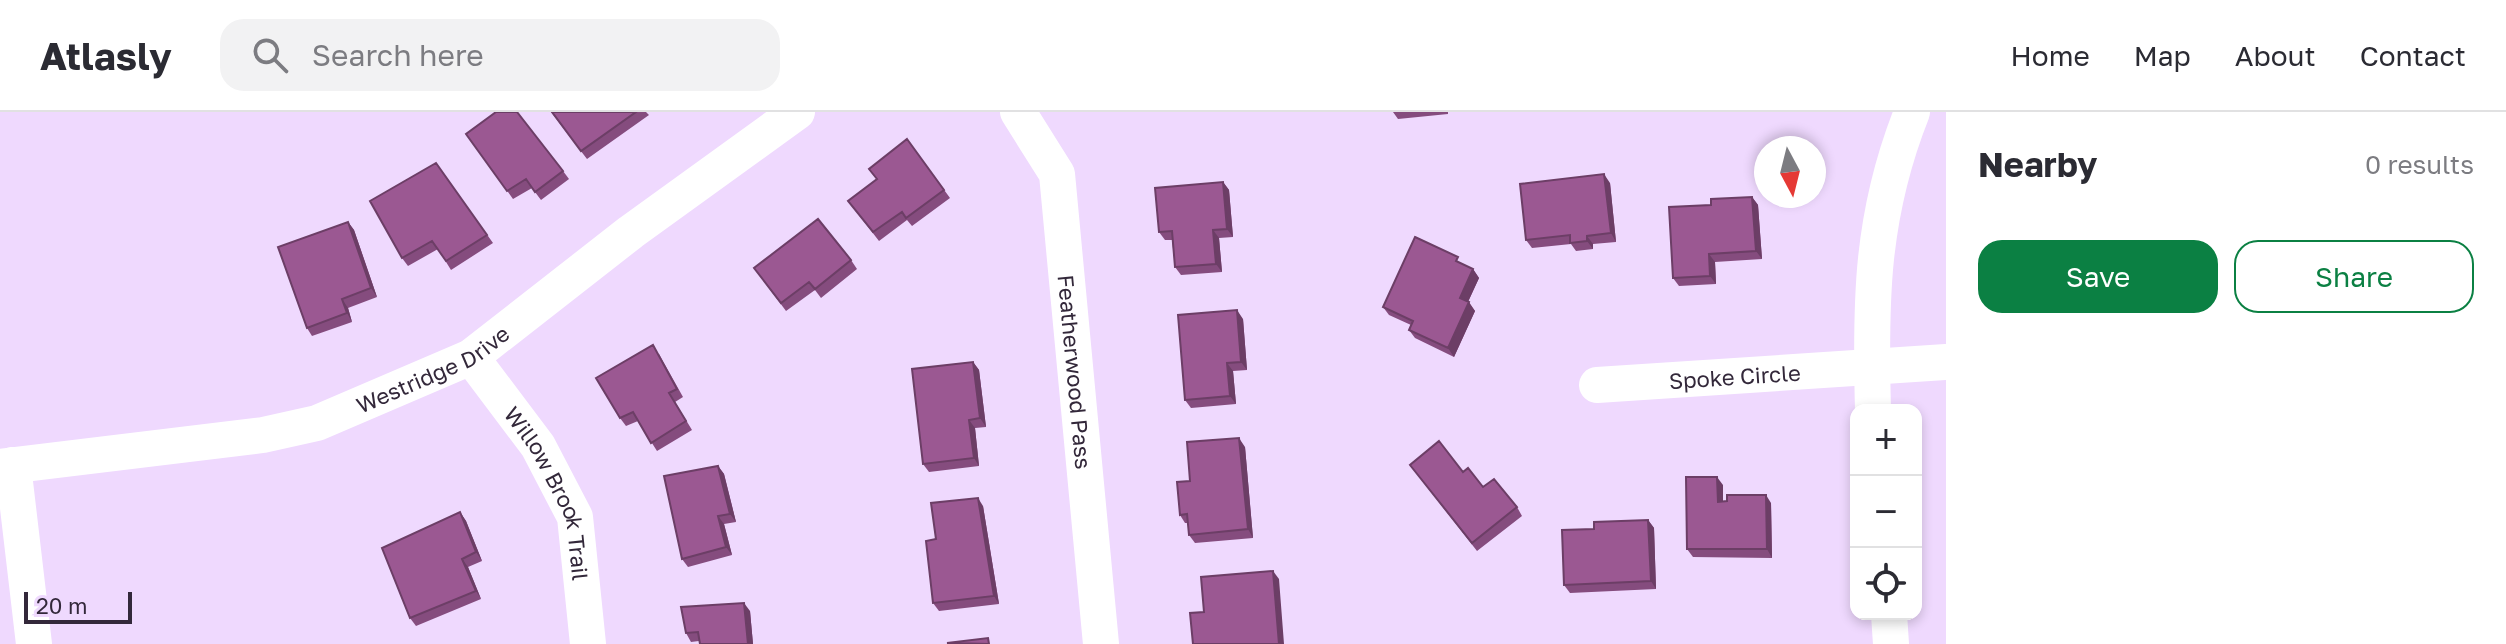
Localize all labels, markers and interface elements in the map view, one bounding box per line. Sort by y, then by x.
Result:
search box [220,19,780,91]
text: Atlasly [40,33,172,78]
icon: search [248,33,292,77]
text: Search here [312,37,484,73]
text: Home [2011,39,2090,72]
text: Map [2134,39,2191,72]
text: About [2235,39,2316,72]
text: Contact [2360,39,2466,72]
north arrow [1754,136,1826,208]
text: Nearby [1978,144,2098,184]
text: 0 results [2365,149,2474,180]
button: Save [1978,240,2218,313]
button: Share [2234,240,2474,313]
street label: Featherwood Pass [1053,274,1098,470]
street label: Westridge Drive [352,319,514,418]
street label: Spoke Circle [1668,358,1801,394]
street label: Willow Brook Trail [499,401,595,582]
map controls [1850,404,1922,620]
button: + [1850,404,1922,476]
button: − [1850,476,1922,548]
button: locate [1850,548,1922,620]
scale bar [24,588,132,624]
text: 20 m [36,592,87,619]

